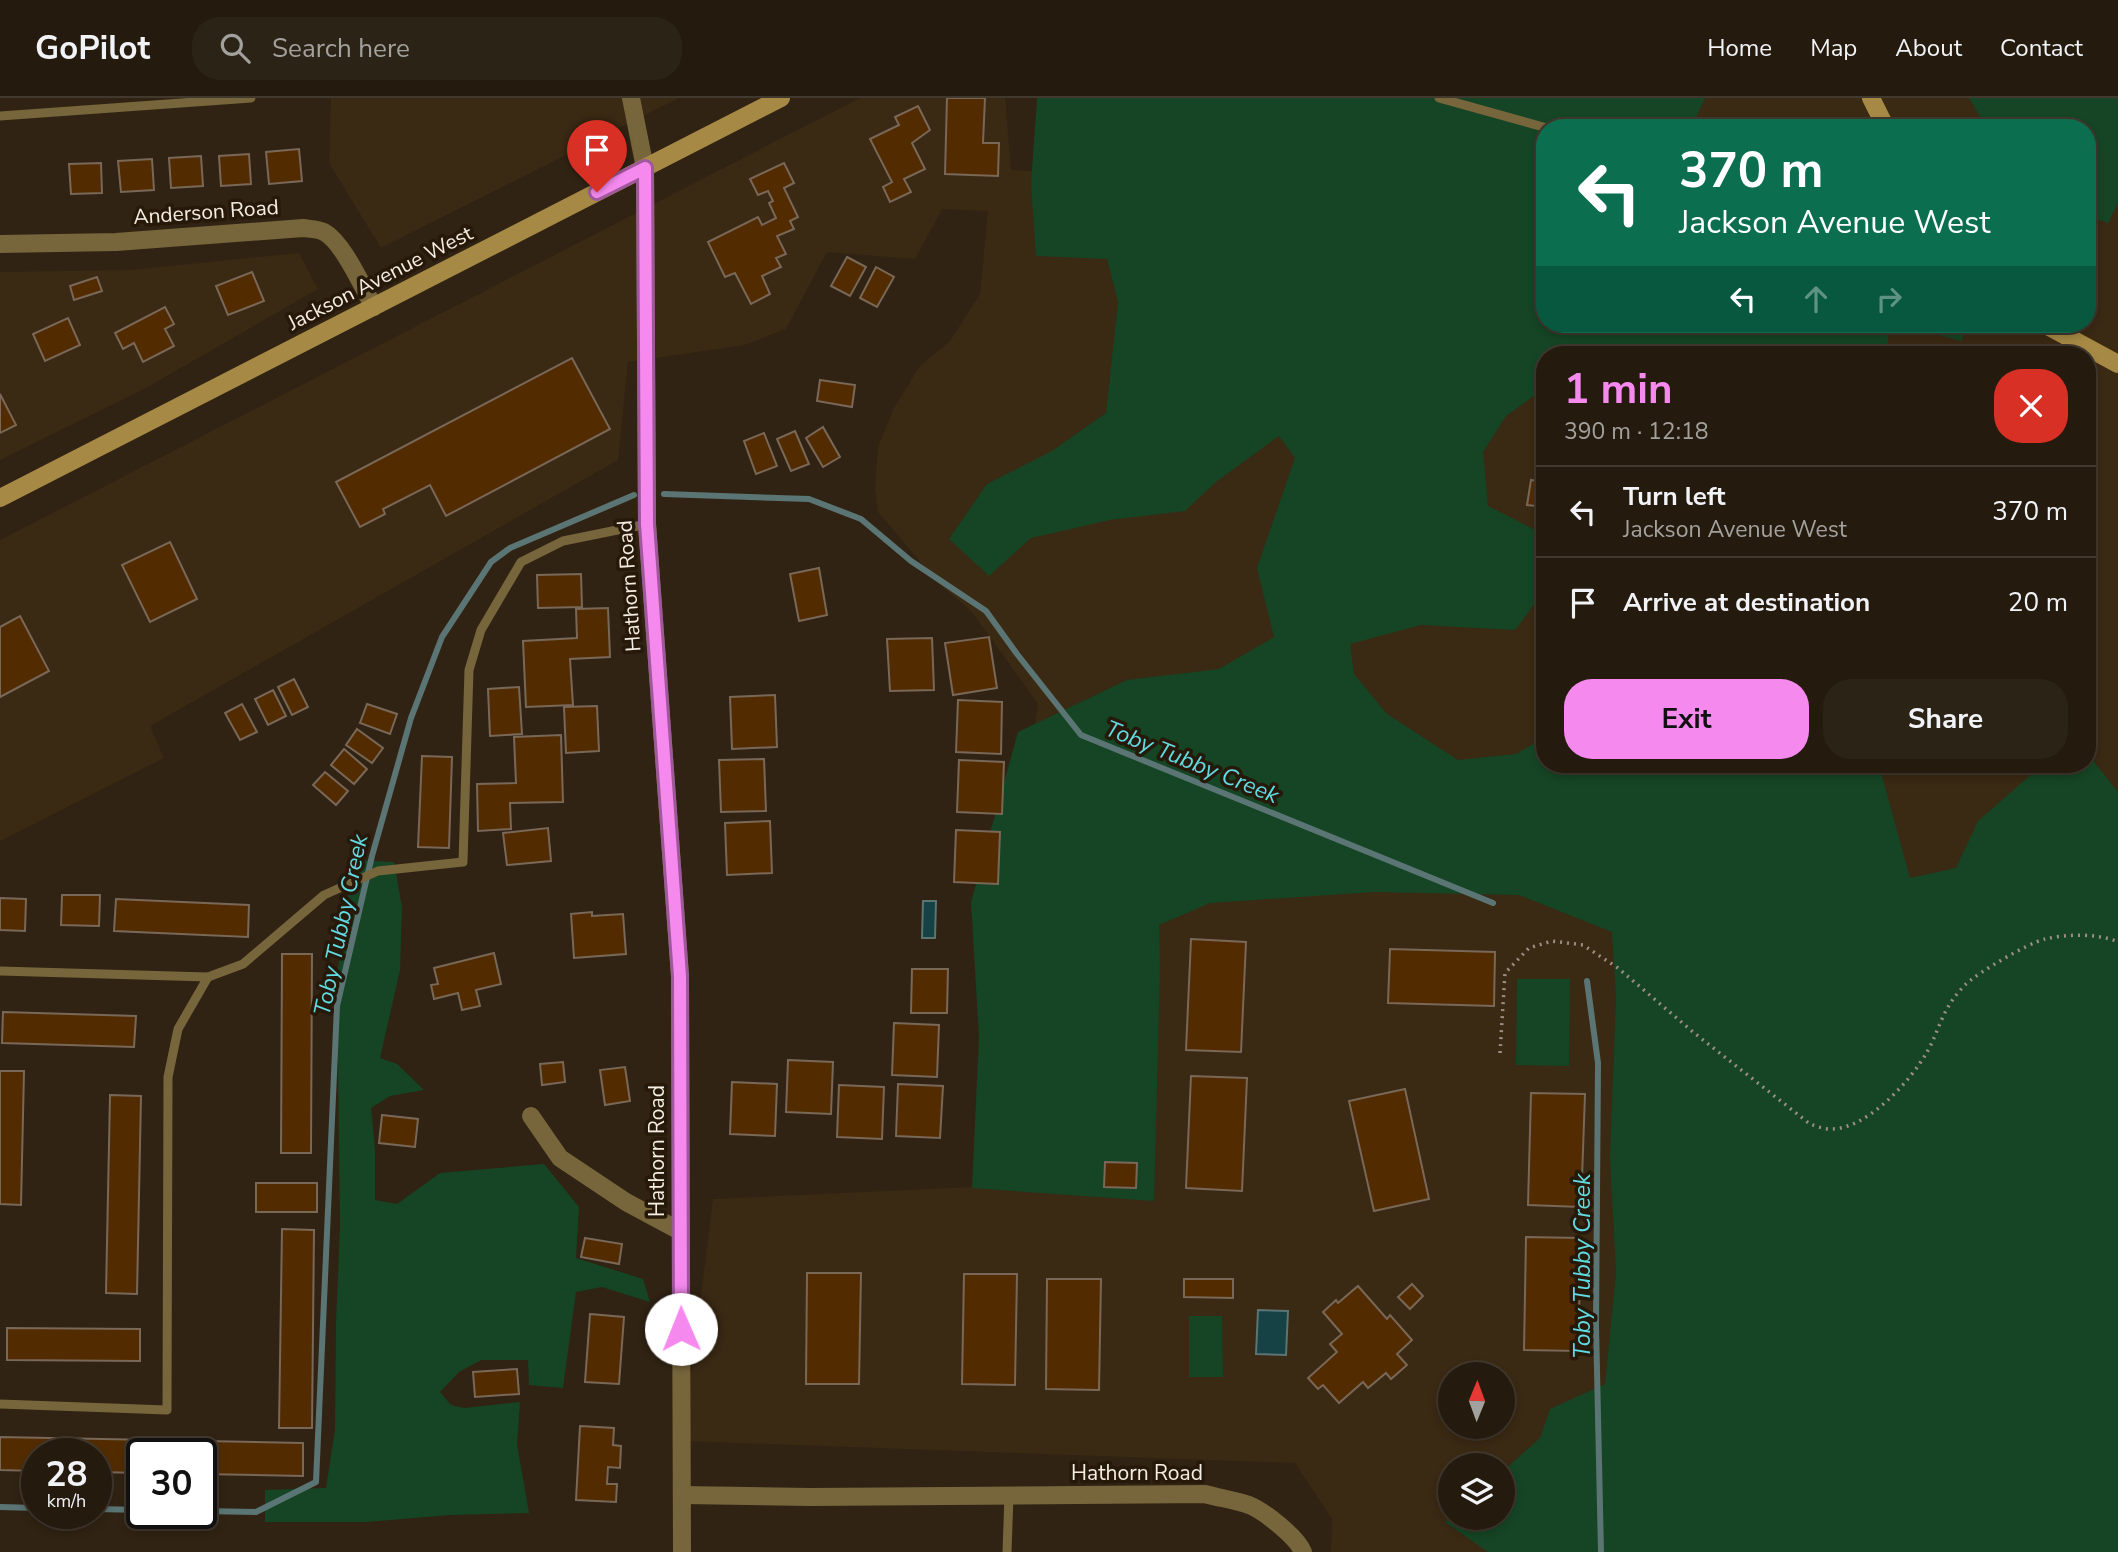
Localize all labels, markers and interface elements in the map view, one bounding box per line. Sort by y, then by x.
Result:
search box [192,17,682,80]
text: GoPilot [35,26,150,71]
icon: search [216,29,254,67]
text: Search here [272,31,410,66]
text: Home [1707,32,1772,64]
text: Map [1810,32,1857,64]
text: About [1895,32,1962,64]
text: Contact [2000,32,2083,64]
pin [567,120,627,192]
icon: arrive [578,131,616,169]
text: 370 m [1679,137,1823,204]
icon: left [1564,147,1655,238]
street label: Anderson Road [132,193,280,231]
text: Jackson Avenue West [1679,201,1990,244]
street label: Jackson Avenue West [282,219,478,337]
icon: left [1724,280,1762,318]
icon: ahead [1797,280,1835,318]
icon: right [1870,280,1908,318]
text: 1 min [1564,361,1673,418]
button: close [1994,369,2068,443]
text: 390 m · 12:18 [1564,416,1709,447]
text: Turn left [1623,479,1726,514]
icon: left [1564,493,1602,531]
text: 370 m [1992,494,2068,529]
text: Jackson Avenue West [1623,514,1847,545]
street label: Hathorn Road [610,519,648,653]
icon: arrive [1564,584,1602,622]
text: Arrive at destination [1623,585,1870,620]
text: 20 m [2008,585,2068,620]
button: Exit [1564,679,1809,759]
button: Share [1823,679,2068,759]
water label: Toby Tubby Creek [1100,713,1284,811]
water label: Toby Tubby Creek [307,831,375,1019]
street label: Hathorn Road [643,1085,671,1217]
water label: Toby Tubby Creek [1567,1173,1598,1358]
position arrow [644,1292,718,1366]
north arrow [1438,1362,1516,1438]
map controls [1438,1362,1515,1530]
speed limit sign: 30 [126,1438,217,1529]
text: 28 [45,1451,88,1498]
button: layers [1438,1453,1515,1530]
street label: Hathorn Road [1071,1459,1203,1487]
text: km/h [47,1489,86,1513]

